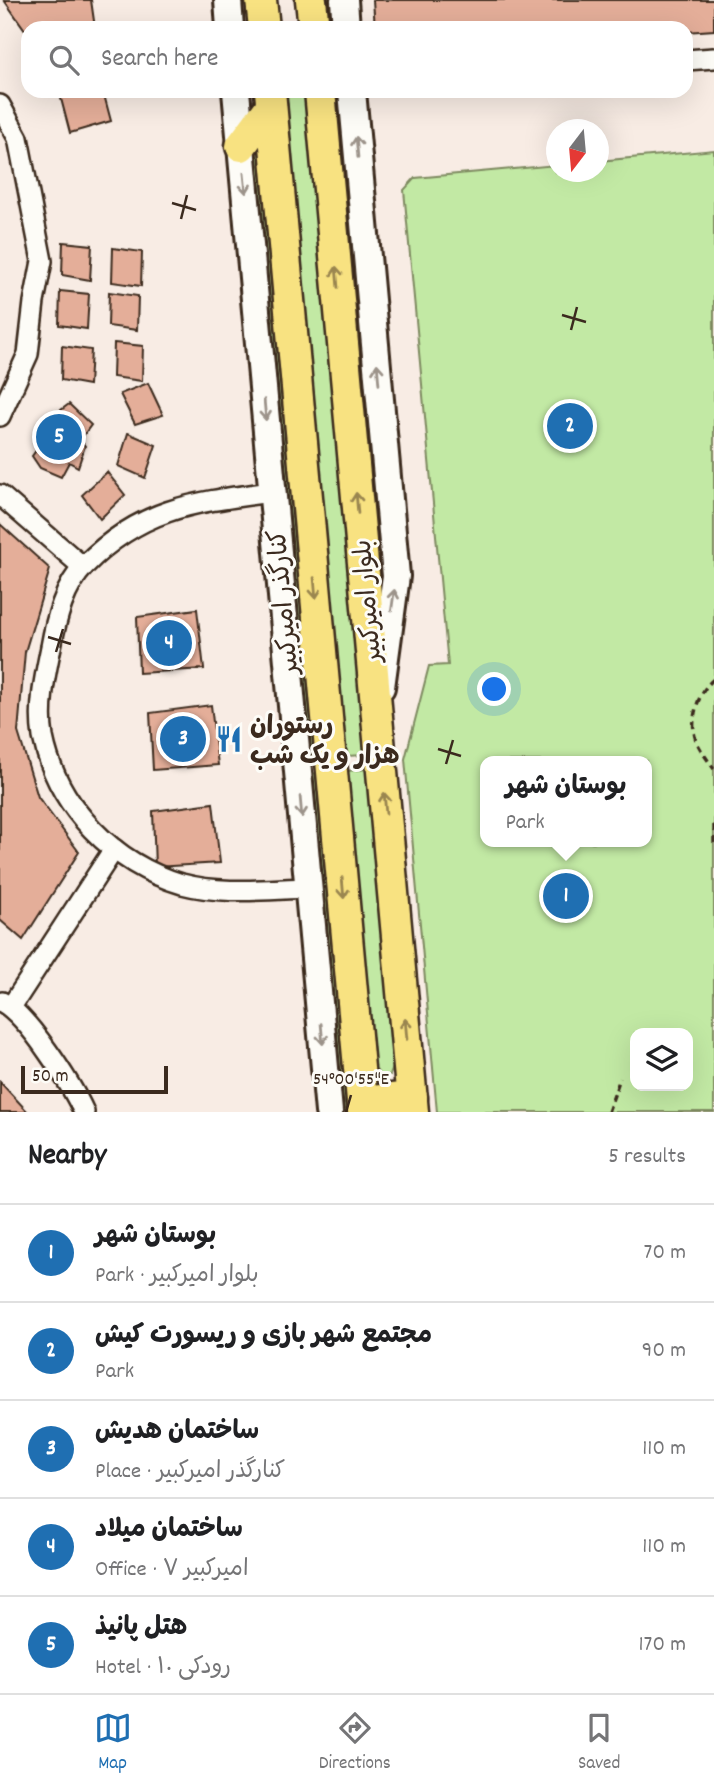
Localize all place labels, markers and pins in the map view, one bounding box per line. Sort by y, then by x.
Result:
pin: 2 [547,400,593,452]
pin: 5 [36,411,82,463]
pin: 4 [146,617,192,669]
place label: رستوران هزار و یک شب [250,709,399,776]
pin: 3 [160,713,206,765]
restaurant icon: رستوران هزار و یک شب [214,724,244,754]
pin: 1 [543,870,589,922]

